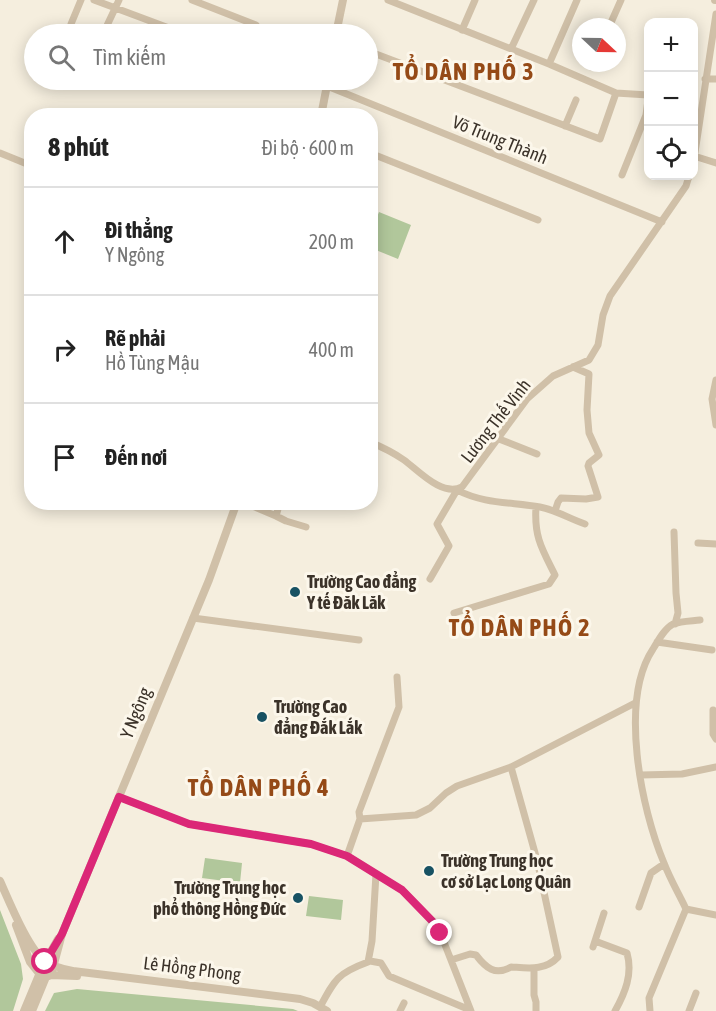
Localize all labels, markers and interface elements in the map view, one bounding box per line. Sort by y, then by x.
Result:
north arrow [572,18,626,72]
map controls [644,18,698,180]
button: + [644,18,698,72]
search box [24,24,378,90]
icon: search [45,41,78,74]
text: Tìm kiếm [93,44,166,70]
district label: TỔ DÂN PHỐ 3 [393,54,535,85]
button: − [644,72,698,126]
street label: Võ Trung Thành [449,111,551,168]
button: locate [644,126,698,180]
text: 8 phút [48,132,109,162]
text: Đi bộ · 600 m [261,136,354,159]
text: Đi thẳng [105,217,173,243]
icon: ahead [48,225,81,258]
text: 200 m [309,230,354,253]
text: Y Ngông [105,243,164,266]
text: Rẽ phải [105,325,165,351]
icon: right [48,333,81,366]
text: 400 m [309,338,354,361]
text: Hồ Tùng Mậu [105,351,200,374]
street label: Lương Thế Vinh [456,374,535,467]
icon: arrive [48,441,81,474]
text: Đến nơi [105,444,167,470]
place label: Trường Cao đẳng Y tế Đăk Lăk [306,571,416,613]
marker: Trường Cao đẳng Y tế Đăk Lăk [288,585,302,599]
district label: TỔ DÂN PHỐ 2 [449,610,591,641]
street label: Y Ngông [116,684,155,742]
place label: Trường Cao đẳng Đắk Lắk [274,696,363,738]
marker: Trường Cao đẳng Đắk Lắk [255,710,269,724]
district label: TỔ DÂN PHỐ 4 [188,770,330,801]
place label: Trường Trung học cơ sở Lạc Long Quân [441,850,571,892]
marker: Trường Trung học cơ sở Lạc Long Quân [422,864,436,878]
place label: Trường Trung học phổ thông Hồng Đức [153,877,286,919]
marker: Trường Trung học phổ thông Hồng Đức [291,891,305,905]
route end [426,919,452,945]
route start [31,948,57,974]
street label: Lê Hồng Phong [142,951,242,985]

